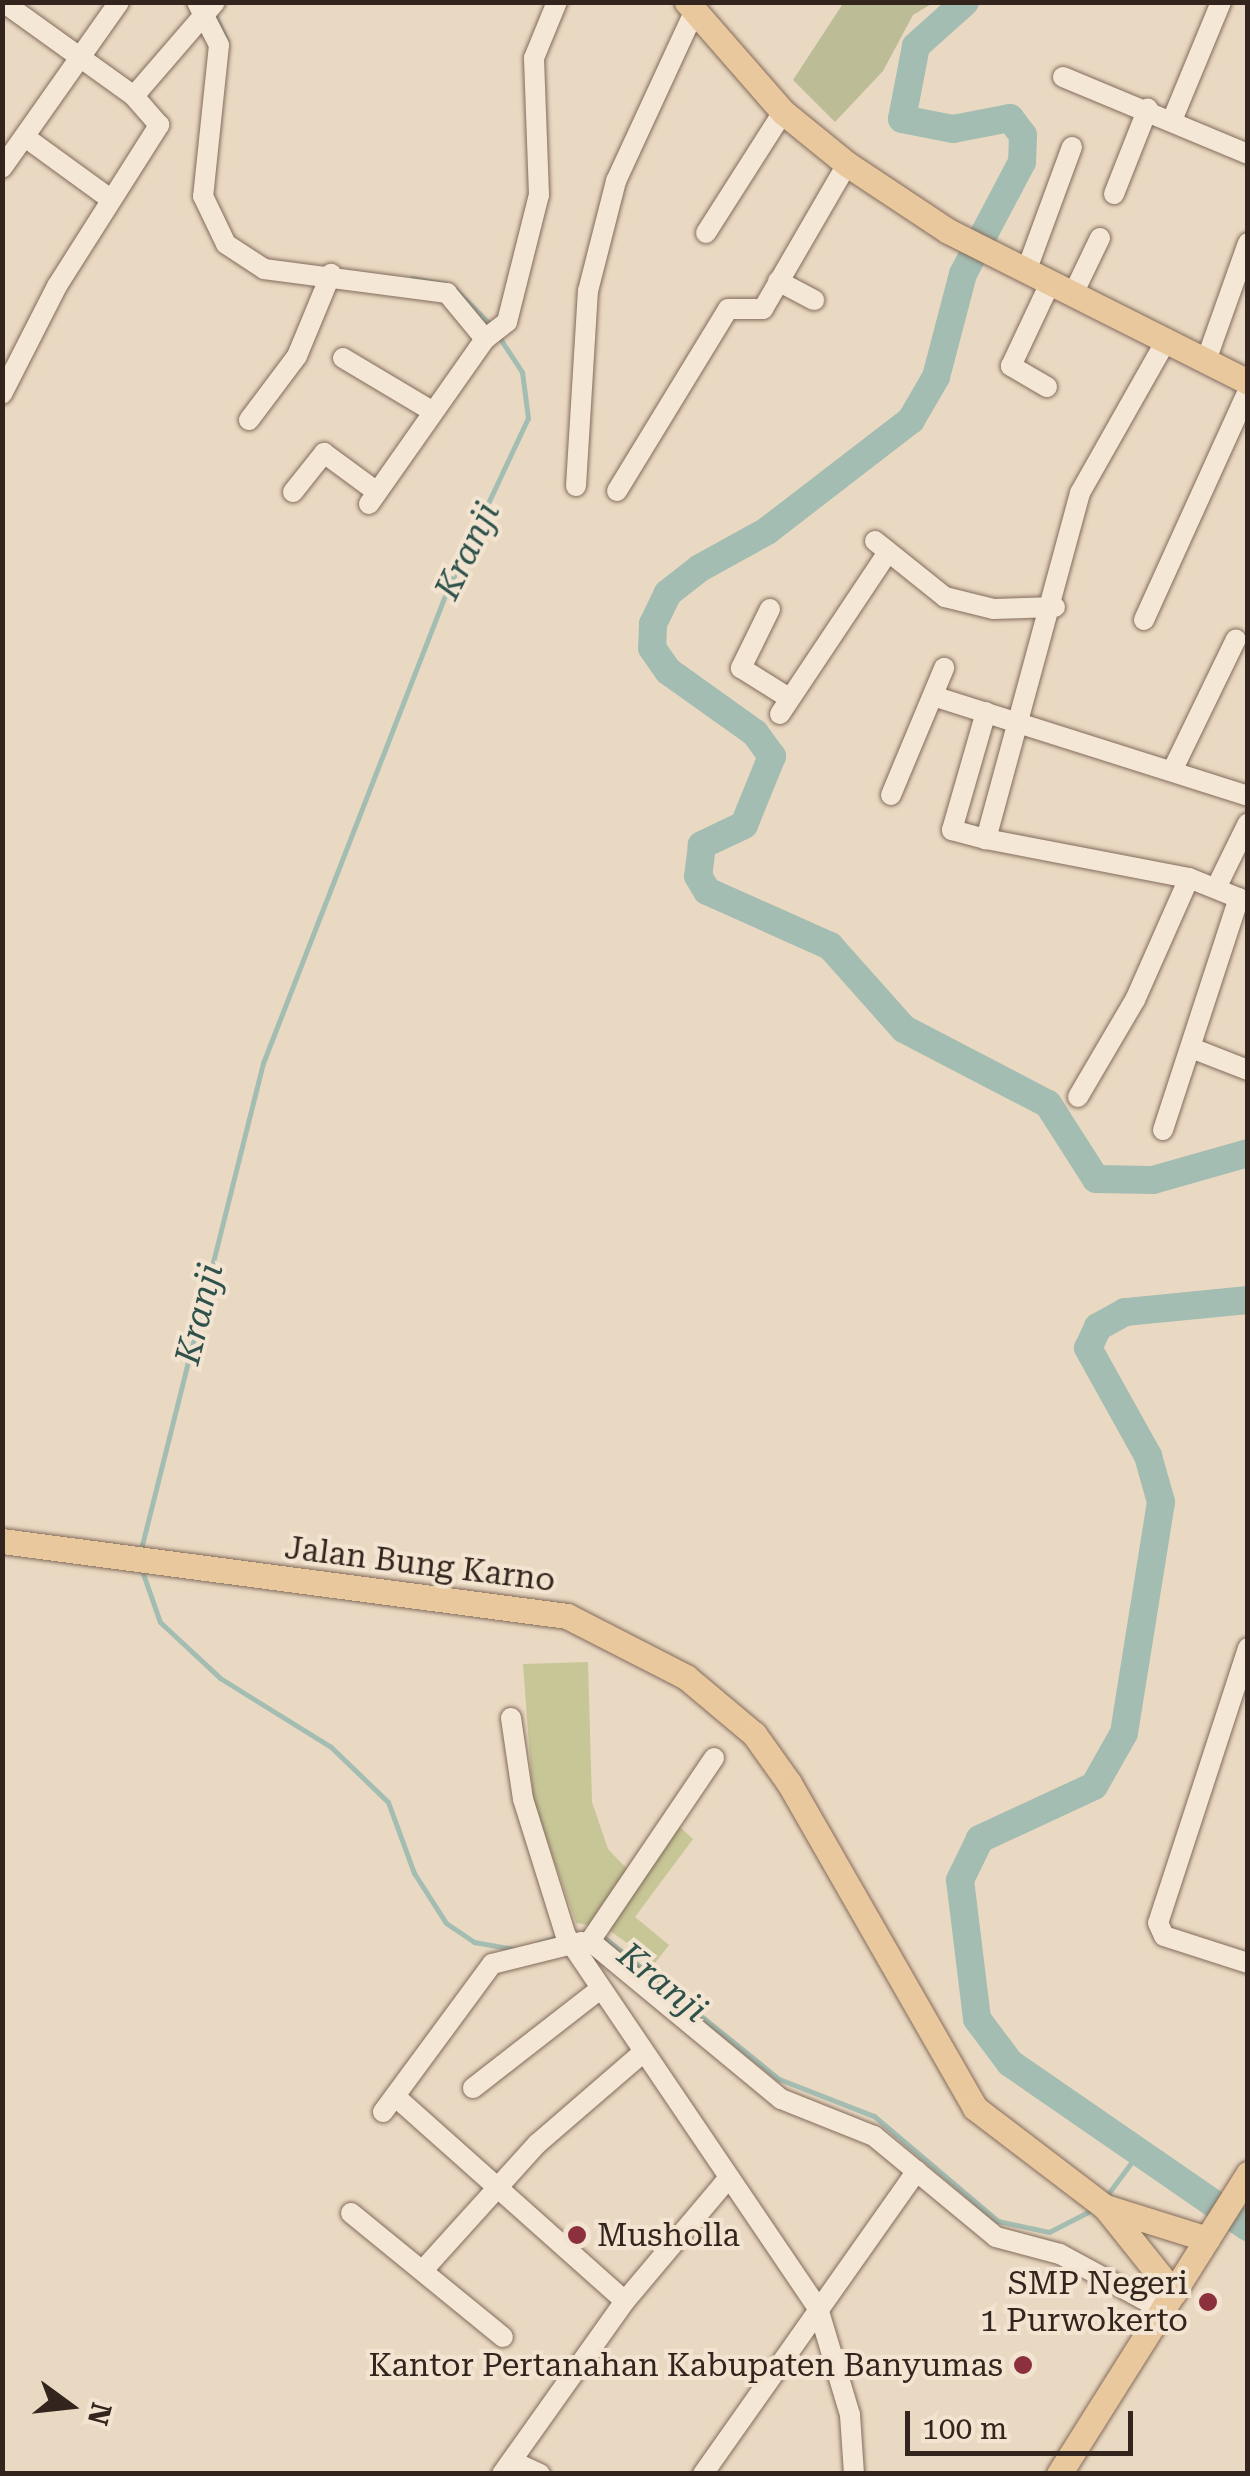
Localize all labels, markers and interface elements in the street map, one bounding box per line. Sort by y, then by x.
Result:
water label: Kranji [427,496,509,606]
water label: Kranji [167,1259,233,1369]
street label: Jalan Bung Karno [283,1528,557,1600]
water label: Kranji [609,1934,715,2032]
place label: Musholla [597,2216,740,2254]
marker: Musholla [566,2224,588,2246]
place label: SMP Negeri 1 Purwokerto [980,2265,1188,2340]
marker: SMP Negeri 1 Purwokerto [1197,2291,1219,2313]
place label: Kantor Pertanahan Kabupaten Banyumas [369,2346,1003,2384]
marker: Kantor Pertanahan Kabupaten Banyumas [1012,2354,1034,2376]
north arrow [20,2356,120,2456]
scale bar [910,2391,1138,2453]
text: N [81,2399,118,2429]
text: 100 m [922,2411,1007,2446]

